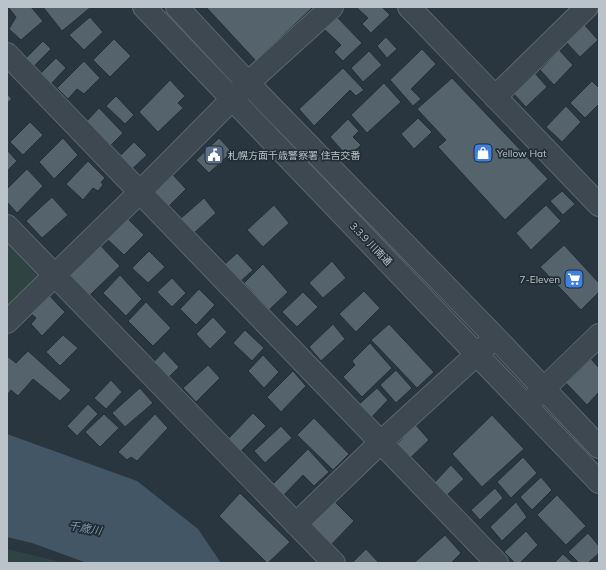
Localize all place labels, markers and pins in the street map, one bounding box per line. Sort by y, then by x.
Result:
shop icon: Yellow Hat [472,142,494,164]
public building icon: 札幌方面千歳警察署 住吉交番 [203,144,225,166]
place label: Yellow Hat [496,147,547,160]
place label: 札幌方面千歳警察署 住吉交番 [228,149,361,162]
supermarket icon: 7-Eleven [563,268,585,290]
place label: 7-Eleven [520,273,560,286]

